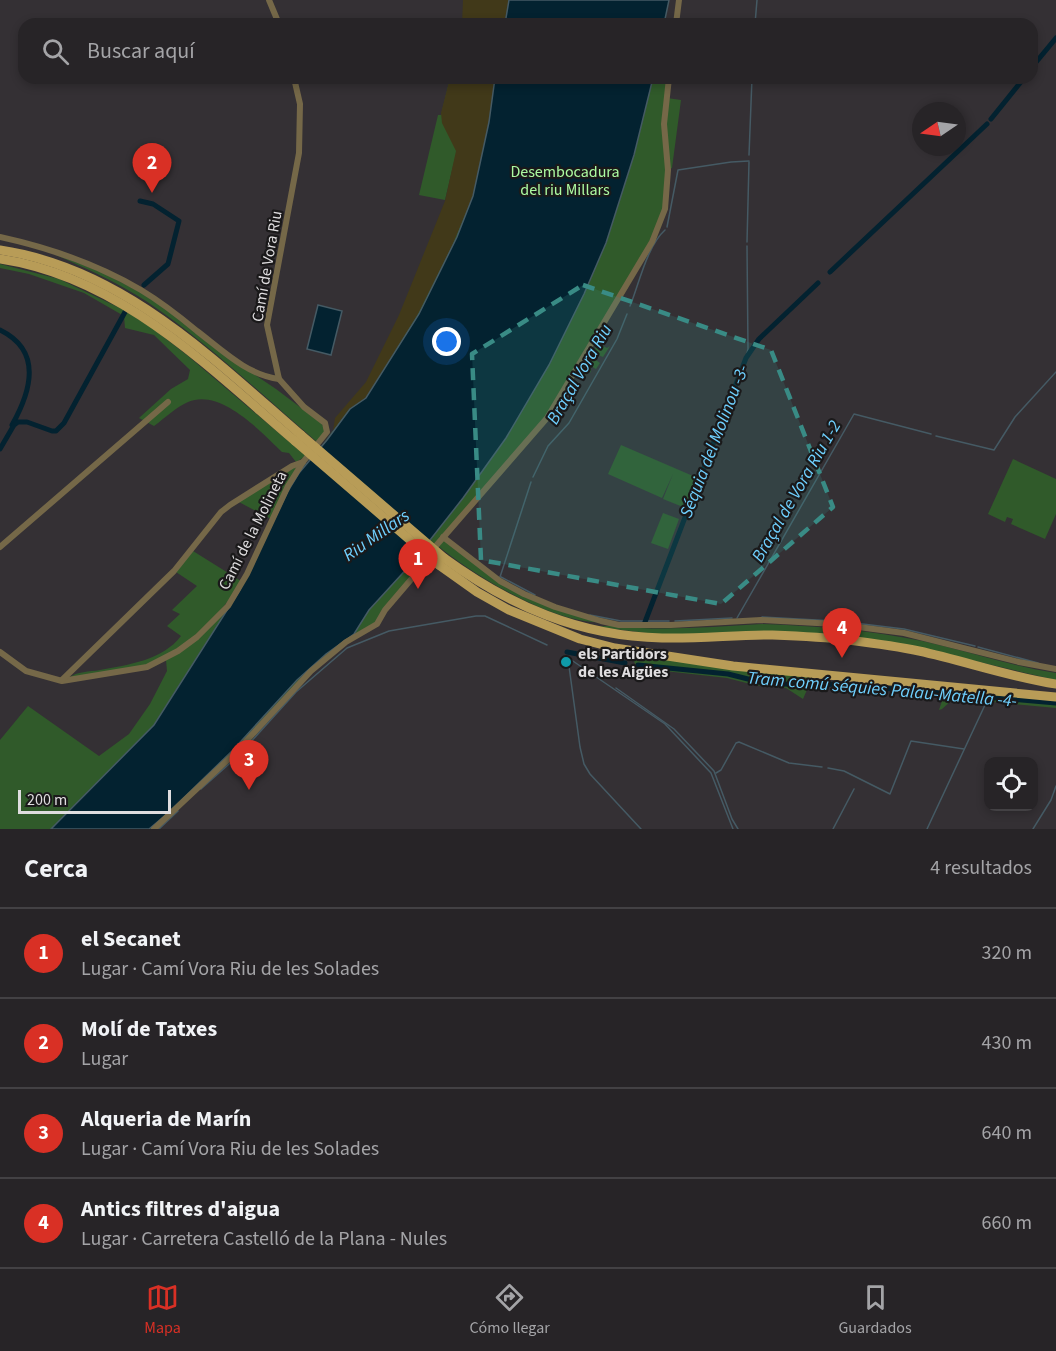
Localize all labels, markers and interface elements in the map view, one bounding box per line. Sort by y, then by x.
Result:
search box [18,18,1038,84]
icon: search [39,35,72,68]
text: Buscar aquí [87,35,195,67]
north arrow [912,102,966,156]
pin: 2 [132,144,172,193]
park label: Desembocadura del riu Millars [510,161,620,201]
street label: Camí de Vora Riu [246,209,288,323]
water label: Braçal Vora Riu [541,320,618,429]
your location [432,327,461,356]
water label: Séquia del Molinou -3- [674,361,755,521]
water label: Braçal de Vora Riu 1-2 [746,415,847,567]
street label: Camí de la Molineta [213,467,292,594]
water label: Riu Millars [338,503,415,567]
pin: 1 [398,540,438,589]
pin: 4 [822,608,862,658]
place label: els Partidors de les Aigües [578,643,668,683]
marker: els Partidors de les Aigües [559,655,573,669]
water label: Tram comú séquies Palau-Matella -4- [746,665,1018,714]
pin: 3 [230,740,268,790]
map controls [984,757,1038,811]
button: locate [984,757,1038,811]
scale bar [18,787,171,814]
text: 200 m [27,789,67,811]
text: Cerca [24,850,88,887]
text: 4 resultados [930,854,1032,882]
text: el Secanet [81,923,181,955]
text: 1 [38,939,49,967]
text: 320 m [982,939,1032,967]
text: Lugar · Camí Vora Riu de les Solades [81,955,379,983]
text: Molí de Tatxes [81,1013,217,1045]
text: 2 [38,1029,49,1057]
text: 430 m [982,1029,1032,1057]
text: Lugar [81,1045,128,1073]
text: Alqueria de Marín [81,1103,251,1135]
text: 3 [38,1119,49,1147]
text: 640 m [982,1119,1032,1147]
text: Lugar · Camí Vora Riu de les Solades [81,1135,379,1163]
text: Antics filtres d'aigua [81,1193,280,1225]
text: 4 [38,1209,49,1237]
text: 660 m [982,1209,1032,1237]
text: Lugar · Carretera Castelló de la Plana - Nules [81,1225,447,1253]
tab: Mapa [144,1281,181,1339]
tab: Cómo llegar [469,1281,550,1339]
tab: Guardados [838,1281,912,1339]

